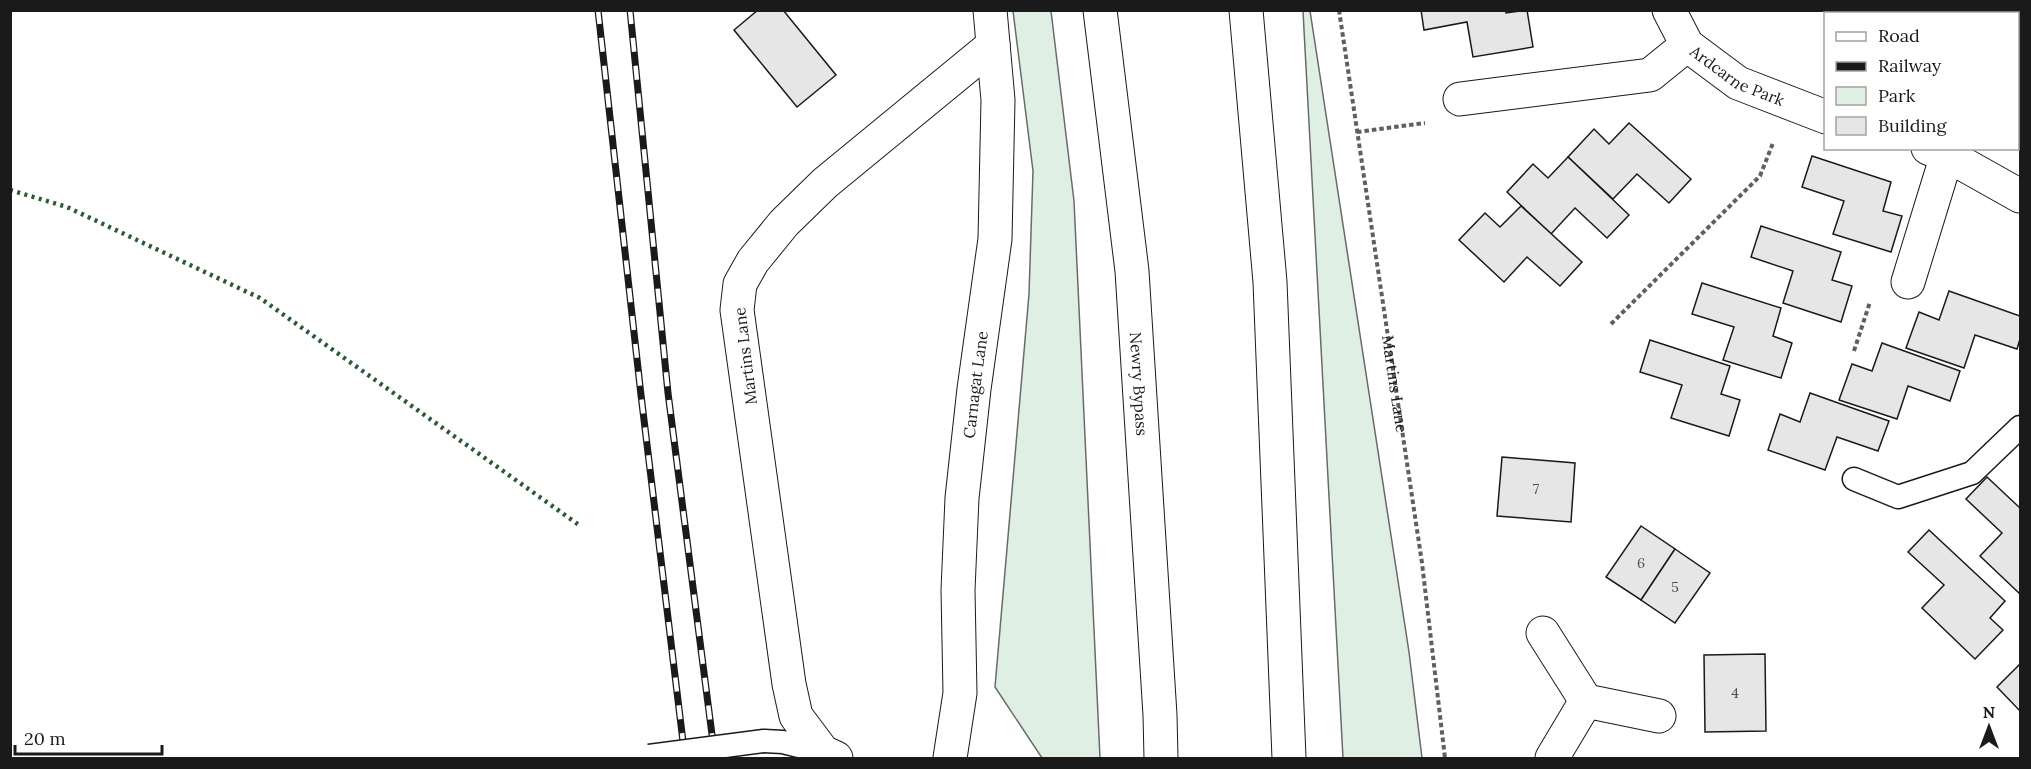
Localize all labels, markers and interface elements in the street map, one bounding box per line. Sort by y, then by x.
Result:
legend [1824,12,2019,150]
text: Road [1878,24,1920,47]
street label: Ardcarne Park [1686,40,1788,110]
text: Railway [1878,54,1942,77]
text: Park [1878,84,1916,107]
text: Building [1878,114,1948,137]
street label: Martins Lane [729,306,761,406]
street label: Carnagat Lane [959,329,992,439]
street label: Newry Bypass [1126,331,1152,436]
street label: Martins Lane [1378,334,1412,434]
house number: 7 [1533,480,1540,498]
house number: 6 [1637,554,1645,572]
house number: 5 [1671,578,1679,596]
house number: 4 [1731,684,1739,702]
north arrow [1959,697,2019,757]
text: N [1983,702,1995,722]
scale bar [15,718,162,756]
text: 20 m [24,727,66,750]

